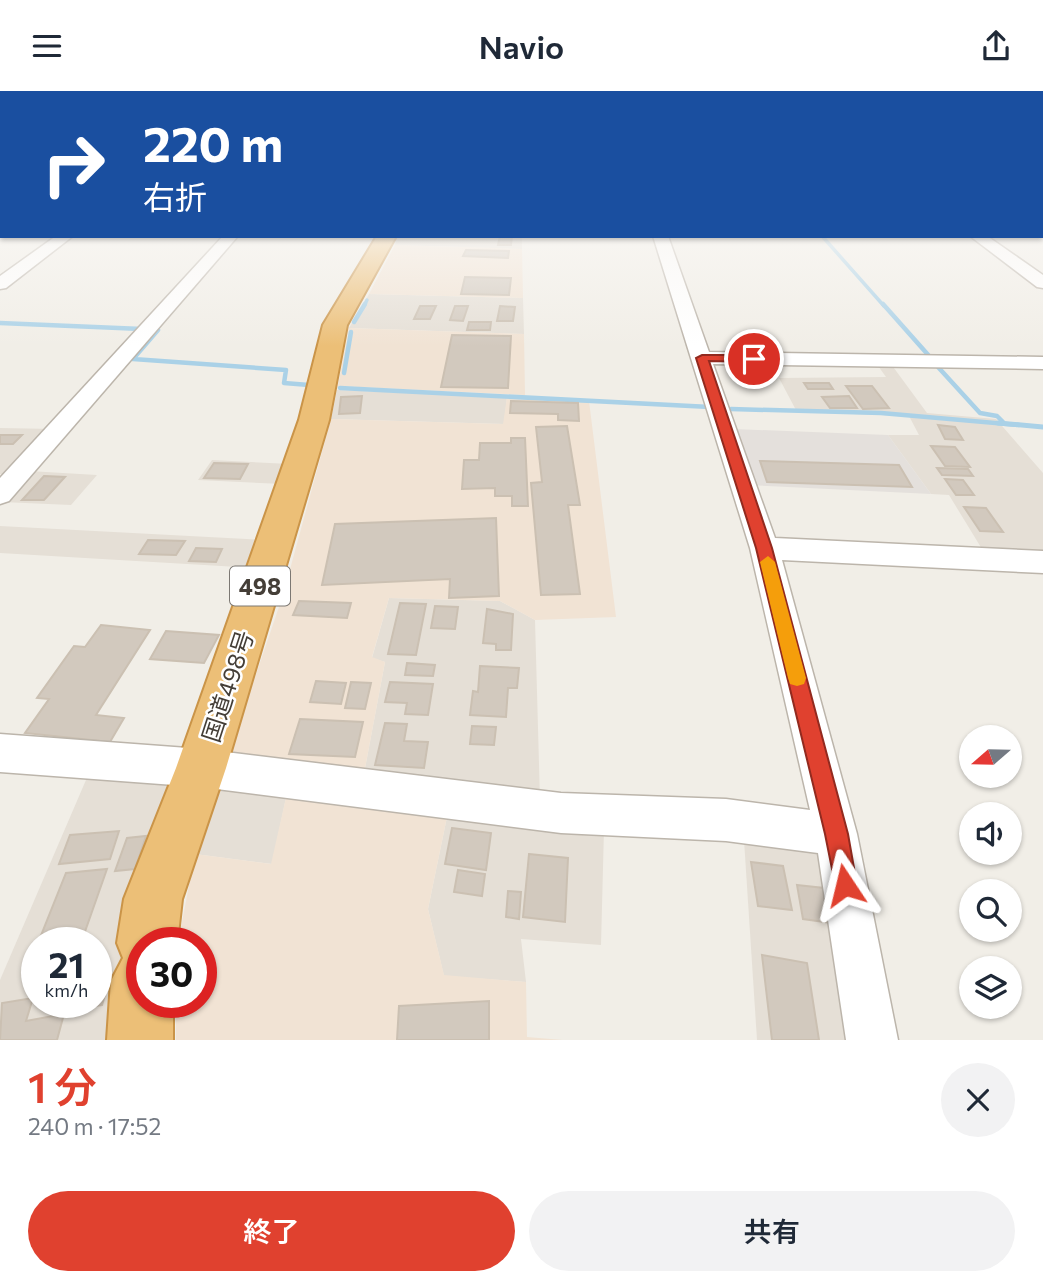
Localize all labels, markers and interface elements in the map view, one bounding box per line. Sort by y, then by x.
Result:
text: Navio [479,26,564,66]
icon: menu [28,27,66,65]
icon: share [977,27,1015,65]
text: 220 m [143,112,283,172]
icon: right [28,119,119,210]
text: 右折 [143,176,207,216]
pin [724,329,784,389]
icon: arrive [735,340,773,378]
road number: 498 [230,566,290,605]
street label: 国道498号 [195,627,259,745]
north arrow [959,725,1022,787]
map controls [959,725,1022,1019]
button: sound [959,802,1022,865]
position arrow [808,848,882,922]
button: search [959,879,1022,942]
speed limit sign: 30 [126,927,217,1018]
text: 21 [49,942,84,985]
button: layers [959,956,1022,1019]
text: km/h [45,979,88,1001]
text: 1 分 [28,1060,97,1112]
button: close [941,1063,1015,1137]
text: 240 m · 17:52 [28,1112,161,1140]
button: 終了 [28,1191,515,1271]
button: 共有 [529,1191,1015,1271]

